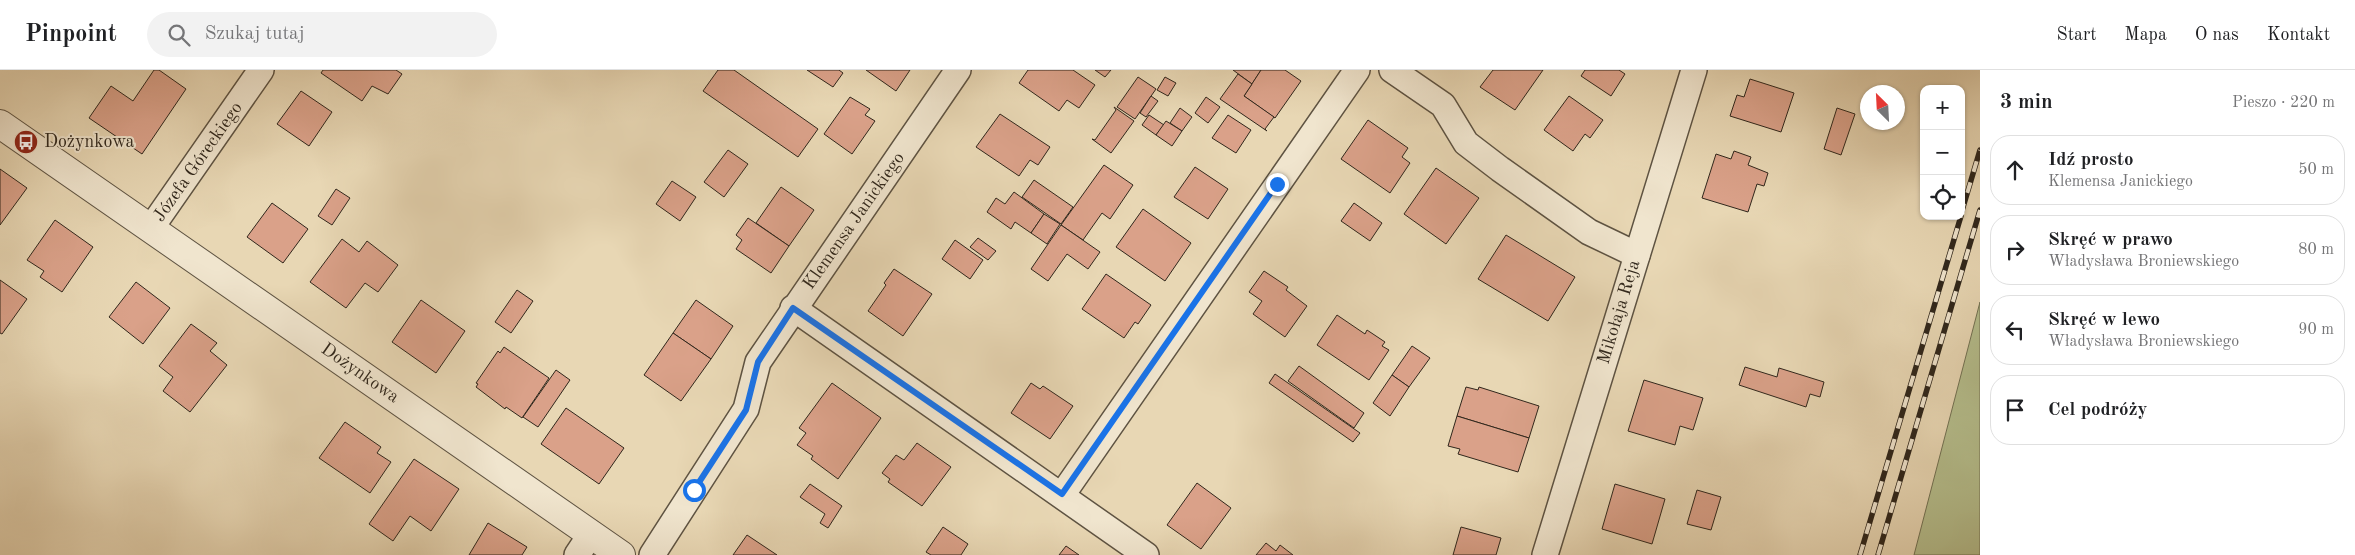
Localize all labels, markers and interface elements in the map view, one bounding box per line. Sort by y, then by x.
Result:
search box [147,12,497,57]
icon: search [165,21,193,49]
text: Pinpoint [25,23,117,47]
text: Szukaj tutaj [205,25,305,44]
text: Start [2057,26,2097,44]
text: Mapa [2125,26,2167,44]
text: O nas [2195,26,2239,44]
text: Kontakt [2267,26,2330,44]
north arrow [1860,85,1905,130]
map controls [1920,85,1965,220]
button: + [1920,85,1965,130]
text: 3 min [2000,92,2053,113]
text: Pieszo · 220 m [2232,95,2335,111]
street label: Józefa Góreckiego [150,99,246,225]
bus stop icon: Dożynkowa [13,129,39,155]
button: − [1920,130,1965,175]
place label: Dożynkowa [44,133,135,151]
street label: Klemensa Janickiego [800,149,908,293]
text: Idź prosto [2048,151,2133,170]
icon: ahead [2001,156,2029,184]
text: 50 m [2298,162,2334,178]
route end [1266,173,1289,196]
text: Klemensa Janickiego [2048,174,2193,190]
button: locate [1920,175,1965,220]
text: Skręć w prawo [2048,231,2173,250]
icon: right [2001,236,2029,264]
text: 80 m [2298,242,2334,258]
text: Władysława Broniewskiego [2048,254,2239,270]
street label: Mikołaja Reja [1595,258,1643,366]
text: Skręć w lewo [2048,311,2160,330]
icon: left [2001,316,2029,344]
text: 90 m [2298,322,2334,338]
text: Władysława Broniewskiego [2048,334,2239,350]
street label: Dożynkowa [318,340,402,406]
icon: arrive [2001,396,2029,424]
text: Cel podróży [2048,401,2147,420]
route start [683,479,706,502]

